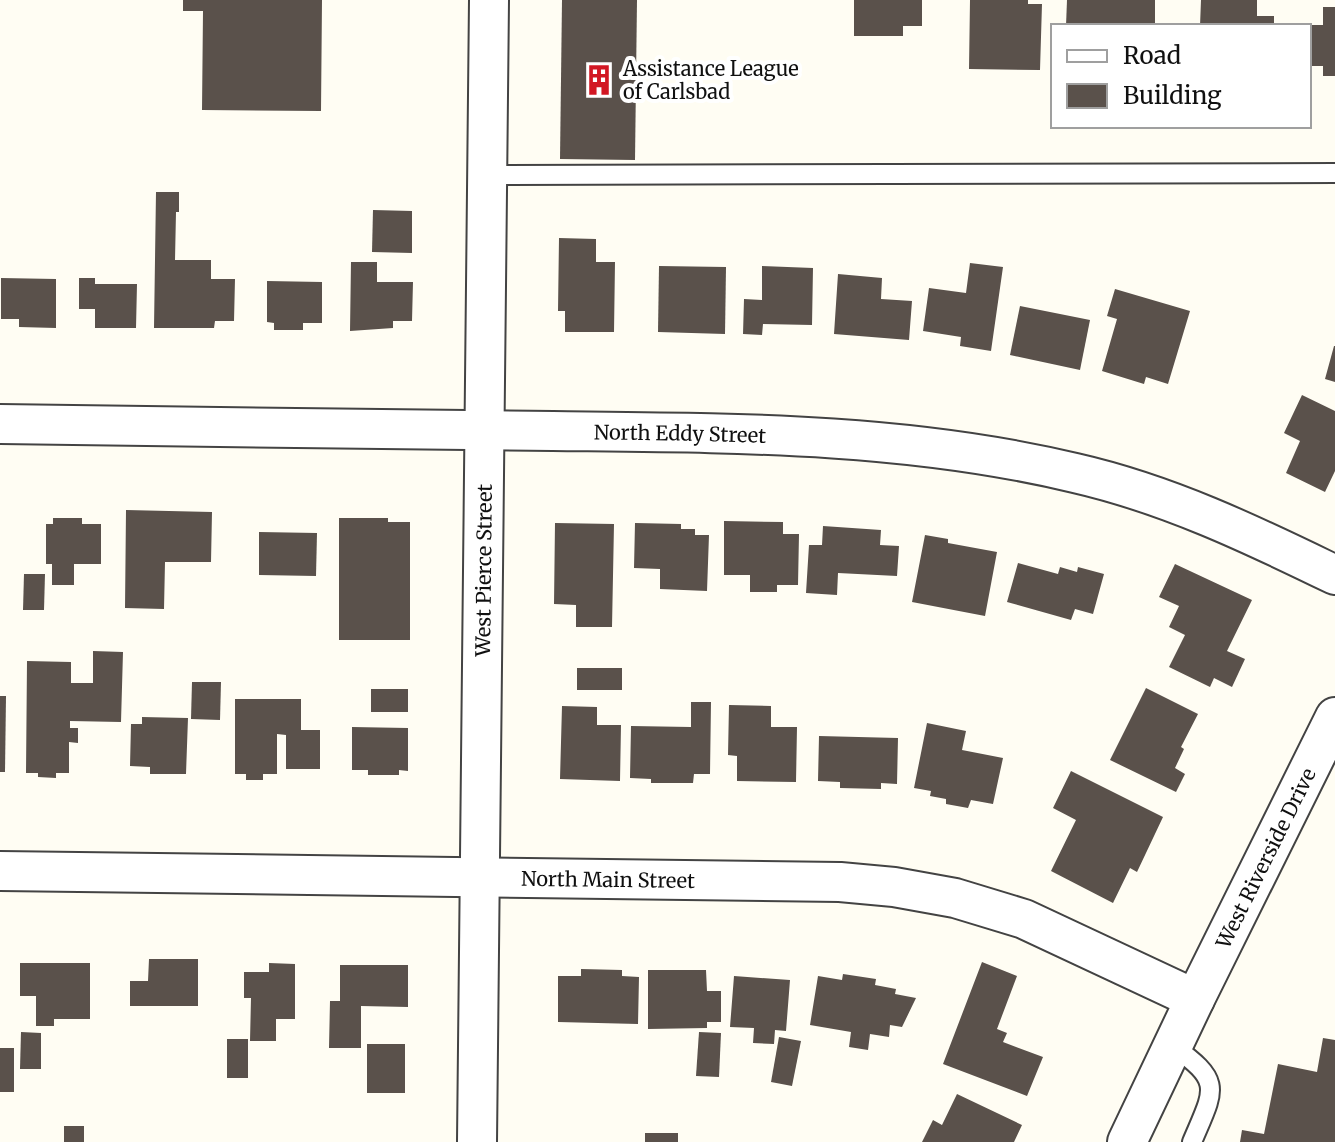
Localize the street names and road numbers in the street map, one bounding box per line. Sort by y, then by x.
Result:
street label: North Eddy Street [594,419,767,447]
street label: West Pierce Street [470,483,496,657]
street label: West Riverside Drive [1209,764,1320,953]
street label: North Main Street [521,865,695,893]

